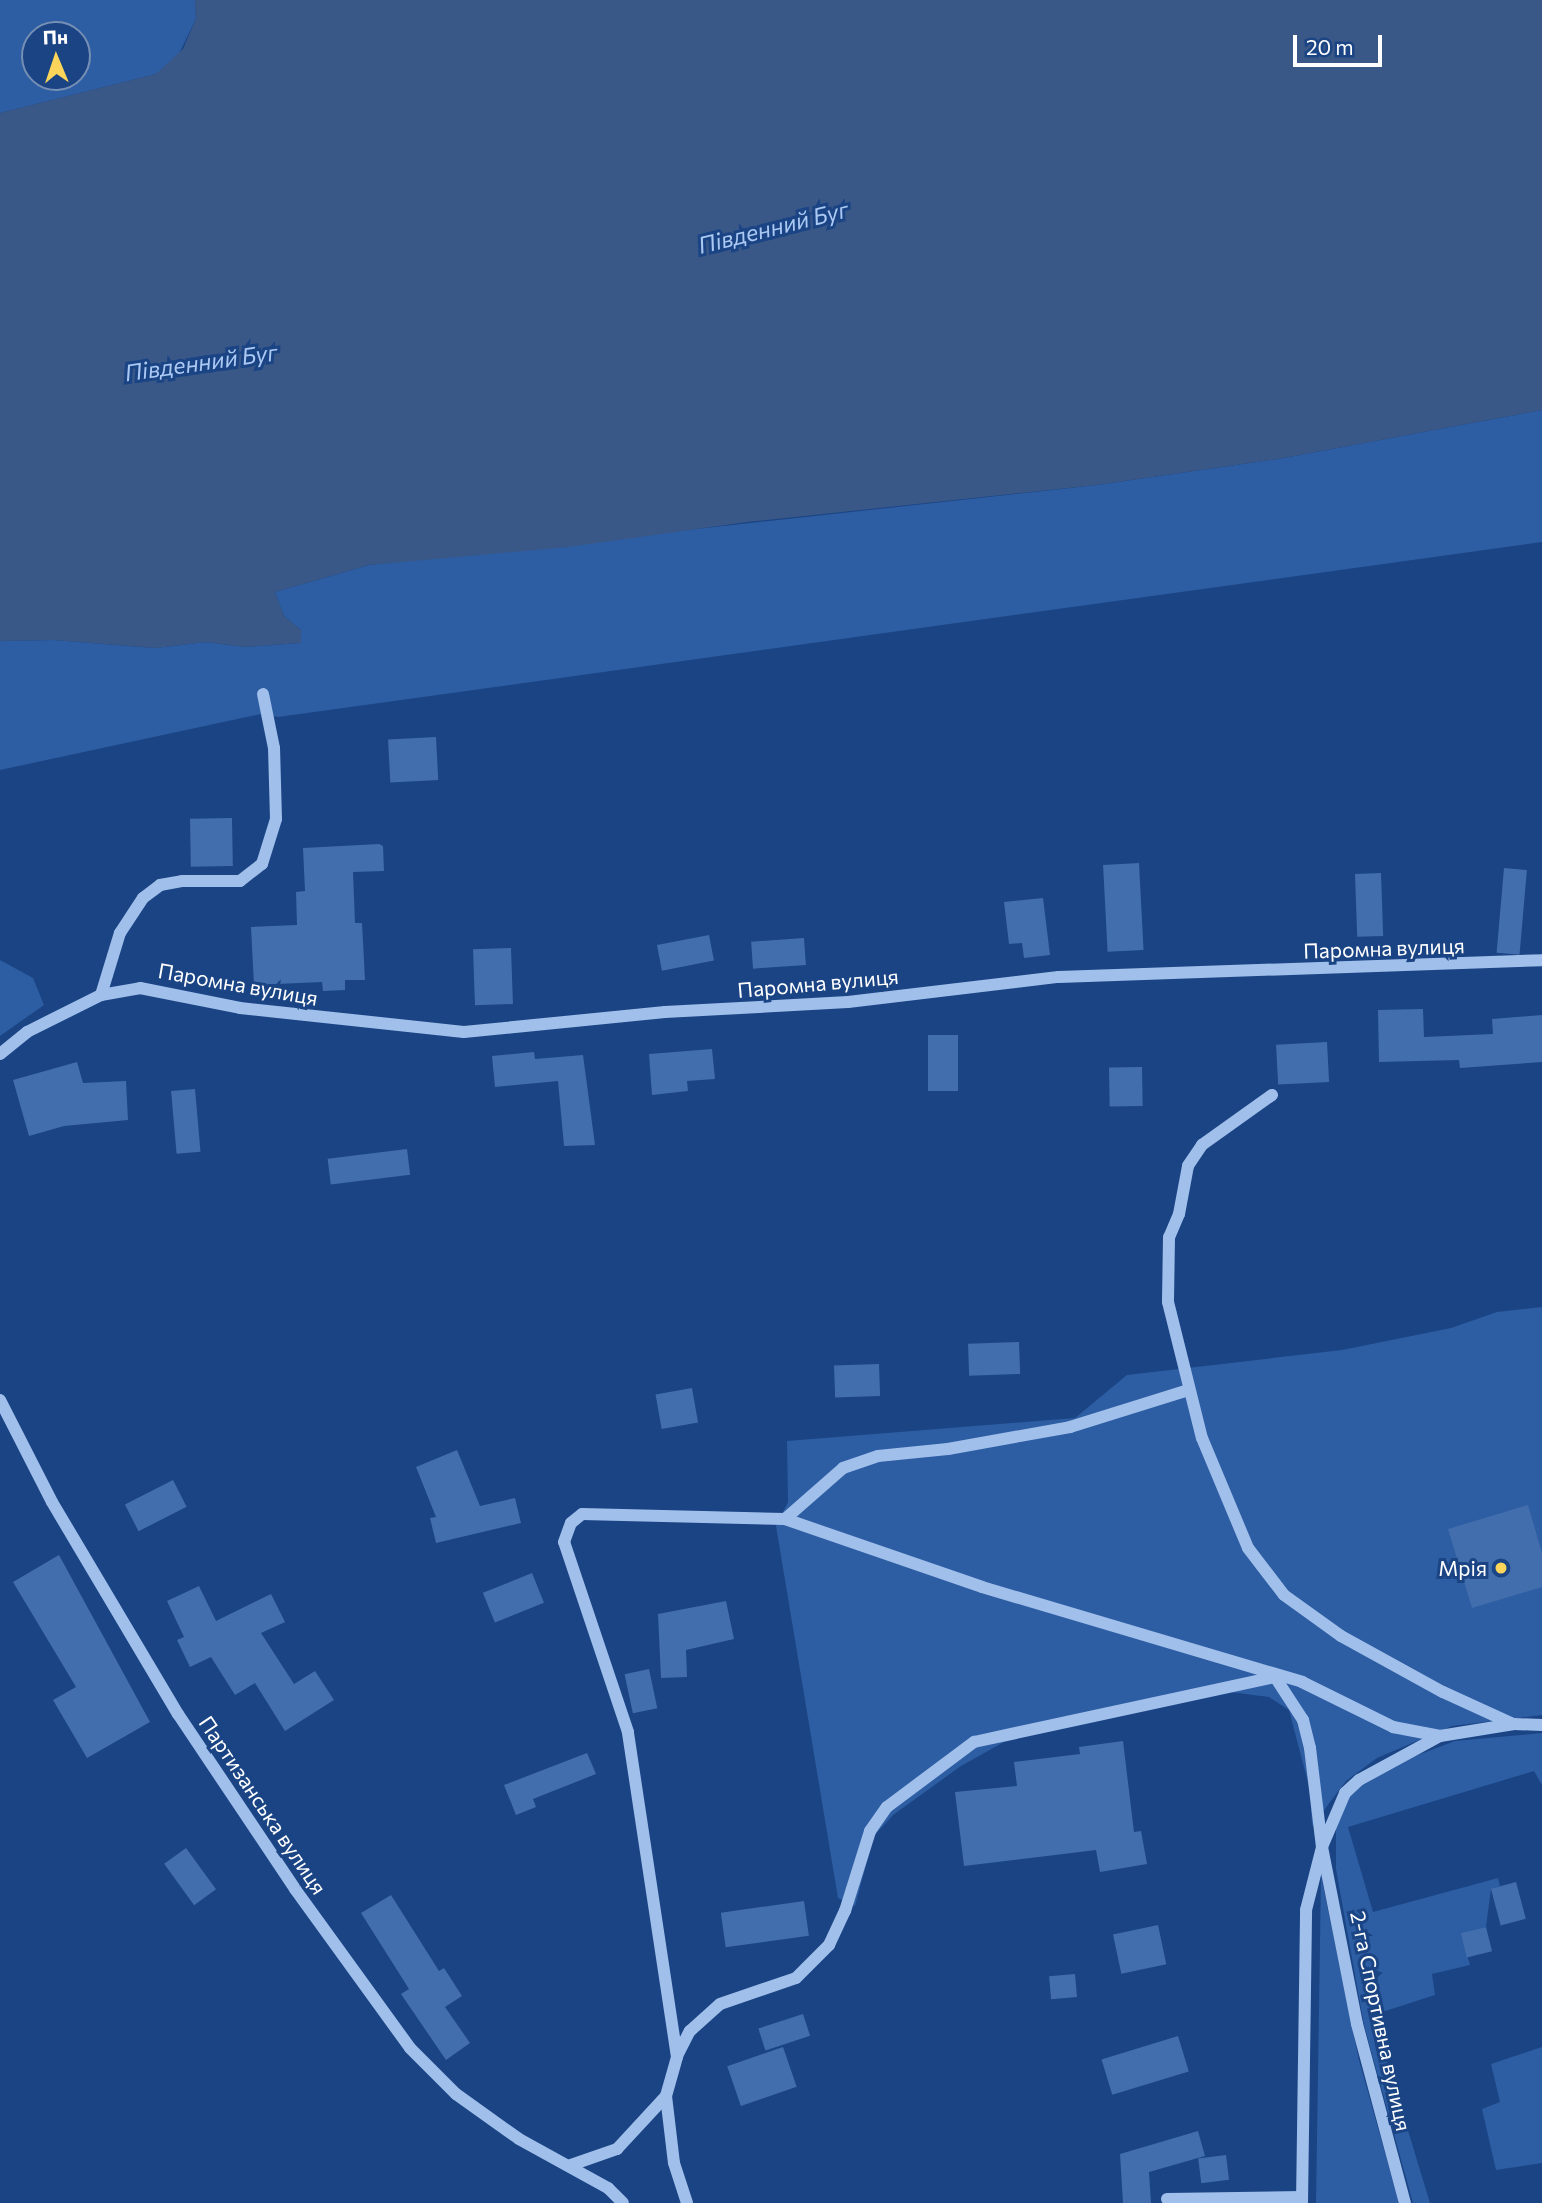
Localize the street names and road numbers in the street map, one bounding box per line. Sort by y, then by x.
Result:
street label: Паромна вулиця [1303,933,1465,963]
street label: Паромна вулиця [156,958,320,1010]
street label: Паромна вулиця [736,963,900,1003]
street label: Партизанська вулиця [194,1711,332,1899]
street label: 2-га Спортивна вулиця [1345,1909,1417,2133]

